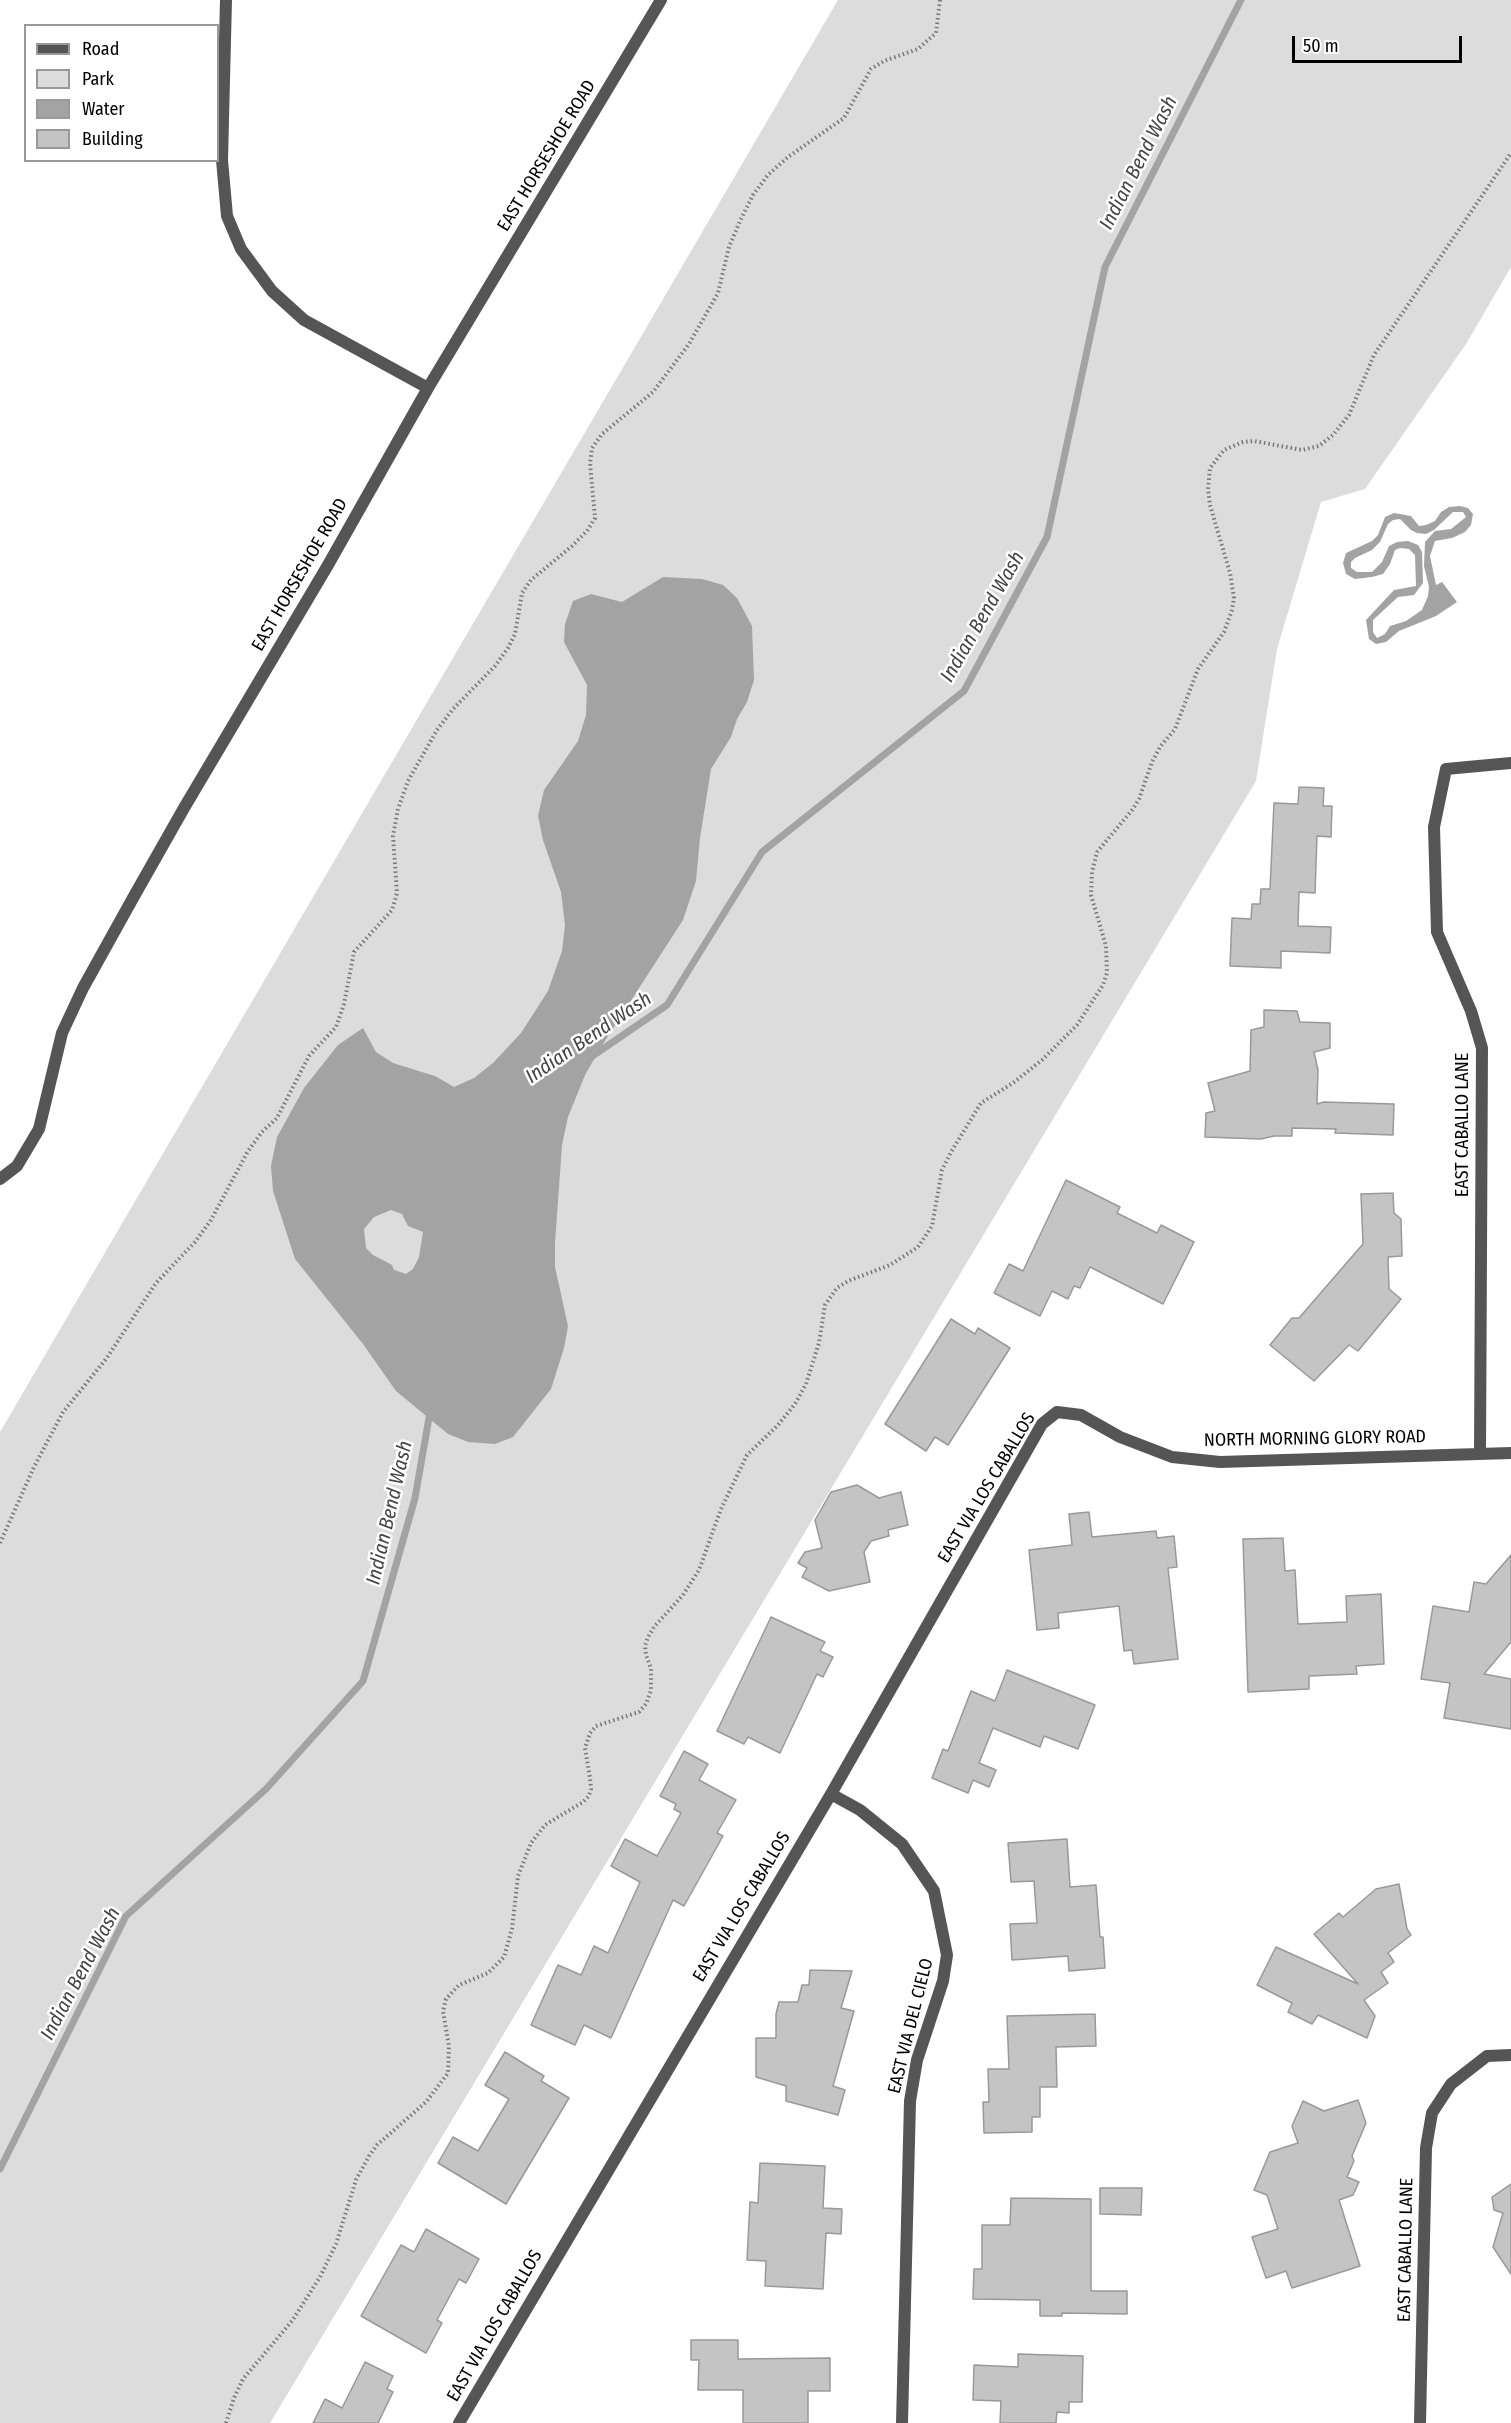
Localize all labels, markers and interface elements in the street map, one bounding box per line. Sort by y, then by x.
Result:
legend [24,24,219,162]
scale bar [1295,24,1464,62]
text: 50 m [1303,35,1339,57]
text: Road [82,38,119,60]
text: Park [82,68,114,90]
street label: EAST HORSESHOE ROAD [493,76,601,236]
water label: Indian Bend Wash [1095,92,1183,234]
text: Water [82,98,125,120]
text: Building [82,128,143,150]
street label: EAST HORSESHOE ROAD [247,495,353,655]
water label: Indian Bend Wash [936,547,1030,687]
water label: Indian Bend Wash [521,987,657,1089]
street label: EAST CABALLO LANE [1452,1053,1474,1197]
street label: EAST VIA LOS CABALLOS [934,1409,1040,1567]
street label: NORTH MORNING GLORY ROAD [1204,1426,1426,1452]
water label: Indian Bend Wash [362,1439,418,1587]
street label: EAST VIA LOS CABALLOS [689,1828,795,1986]
water label: Indian Bend Wash [36,1904,126,2044]
street label: EAST VIA DEL CIELO [884,1956,938,2096]
street label: EAST CABALLO LANE [1394,2178,1418,2322]
street label: EAST VIA LOS CABALLOS [443,2246,547,2406]

